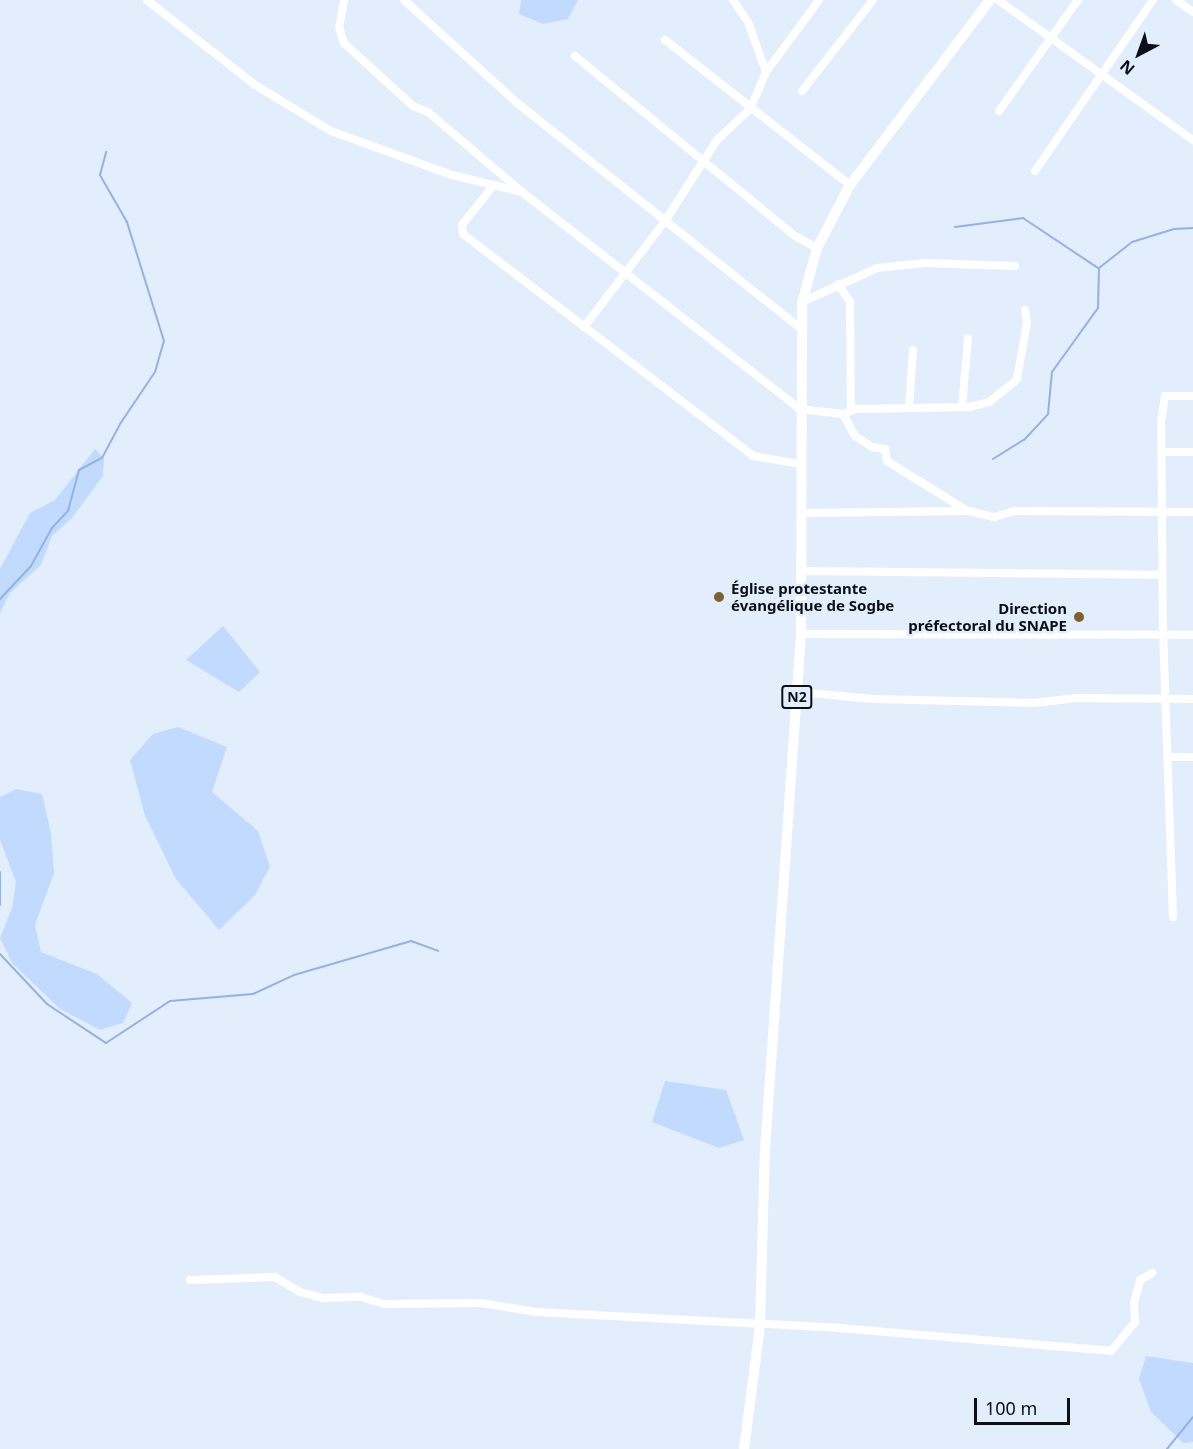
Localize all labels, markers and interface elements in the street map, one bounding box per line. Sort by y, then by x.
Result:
north arrow [1109,24,1169,84]
text: N [1115,55,1139,80]
place label: Église protestante évangélique de Sogbe [731,579,894,614]
marker: Église protestante évangélique de Sogbe [712,590,726,604]
place label: Direction préfectoral du SNAPE [908,599,1067,634]
marker: Direction préfectoral du SNAPE [1072,610,1086,624]
road number: N2 [780,686,814,708]
scale bar [977,1386,1073,1424]
text: 100 m [985,1396,1037,1420]

